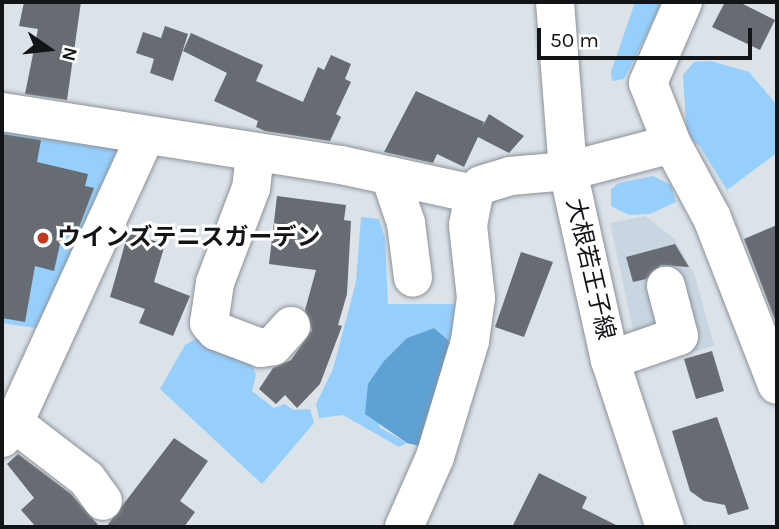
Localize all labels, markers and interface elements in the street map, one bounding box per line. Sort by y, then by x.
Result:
north arrow [14,14,84,84]
scale bar [541,14,756,58]
text: 50 m [550,28,599,52]
text: N [57,45,82,63]
street label: 大根若王子線 [560,196,620,342]
place label: ウインズテニスガーデン [57,224,321,252]
marker: ウインズテニスガーデン [35,230,51,246]

